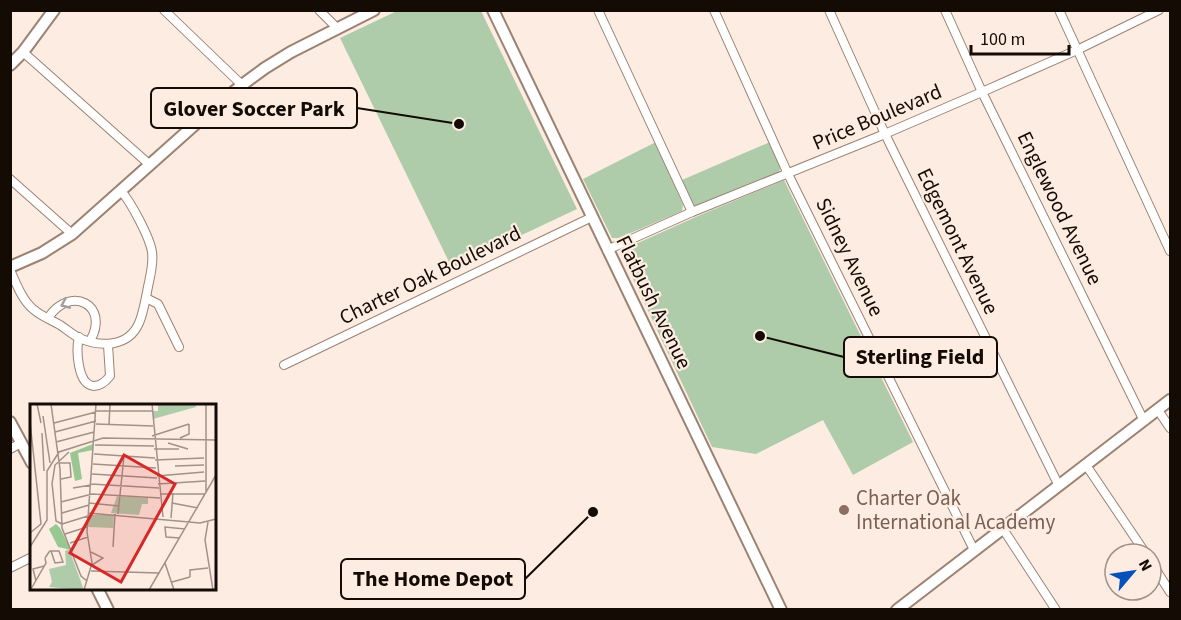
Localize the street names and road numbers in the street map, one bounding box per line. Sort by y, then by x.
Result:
street label: Price Boulevard [808,76,946,158]
street label: Englewood Avenue [1010,126,1110,290]
street label: Edgemont Avenue [910,163,1006,319]
street label: Sidney Avenue [808,193,892,321]
street label: Charter Oak Boulevard [334,218,526,332]
street label: Flatbush Avenue [609,230,699,374]

